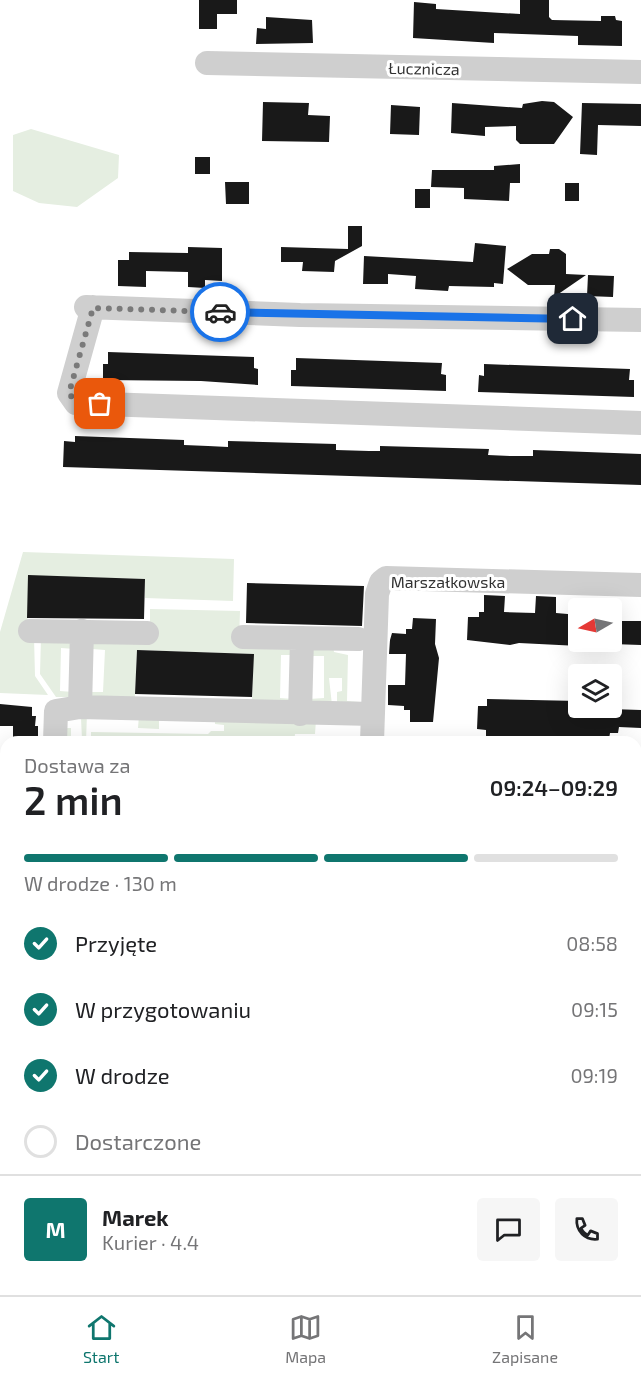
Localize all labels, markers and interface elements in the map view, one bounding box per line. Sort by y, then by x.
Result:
street label: Łucznicza [388,58,460,78]
courier [190,282,250,342]
pin [547,293,598,344]
icon: car [204,296,237,329]
icon: home [556,302,589,335]
pin [74,378,125,429]
icon: bag [83,387,116,420]
street label: Marszałkowska [391,572,505,591]
north arrow [568,598,622,652]
map controls [568,598,622,718]
button: layers [568,664,622,718]
text: Dostawa za [24,753,130,777]
text: 09:24–09:29 [490,774,618,800]
text: 2 min [24,776,123,823]
text: W drodze · 130 m [24,871,177,895]
icon: check [24,927,57,960]
text: Przyjęte [75,930,157,956]
text: 08:58 [566,931,618,955]
icon: check [24,993,57,1026]
text: W przygotowaniu [75,996,251,1022]
text: 09:15 [571,997,618,1021]
icon: check [24,1059,57,1092]
text: W drodze [75,1062,170,1088]
text: 09:19 [570,1063,618,1087]
text: Dostarczone [75,1128,201,1154]
button: chat [477,1198,540,1261]
button: phone [555,1198,618,1261]
text: Marek [102,1204,169,1230]
text: M [45,1216,66,1242]
text: Kurier · 4.4 [102,1230,199,1254]
tab: Start [83,1311,119,1366]
tab: Mapa [285,1311,326,1366]
tab: Zapisane [492,1311,558,1366]

